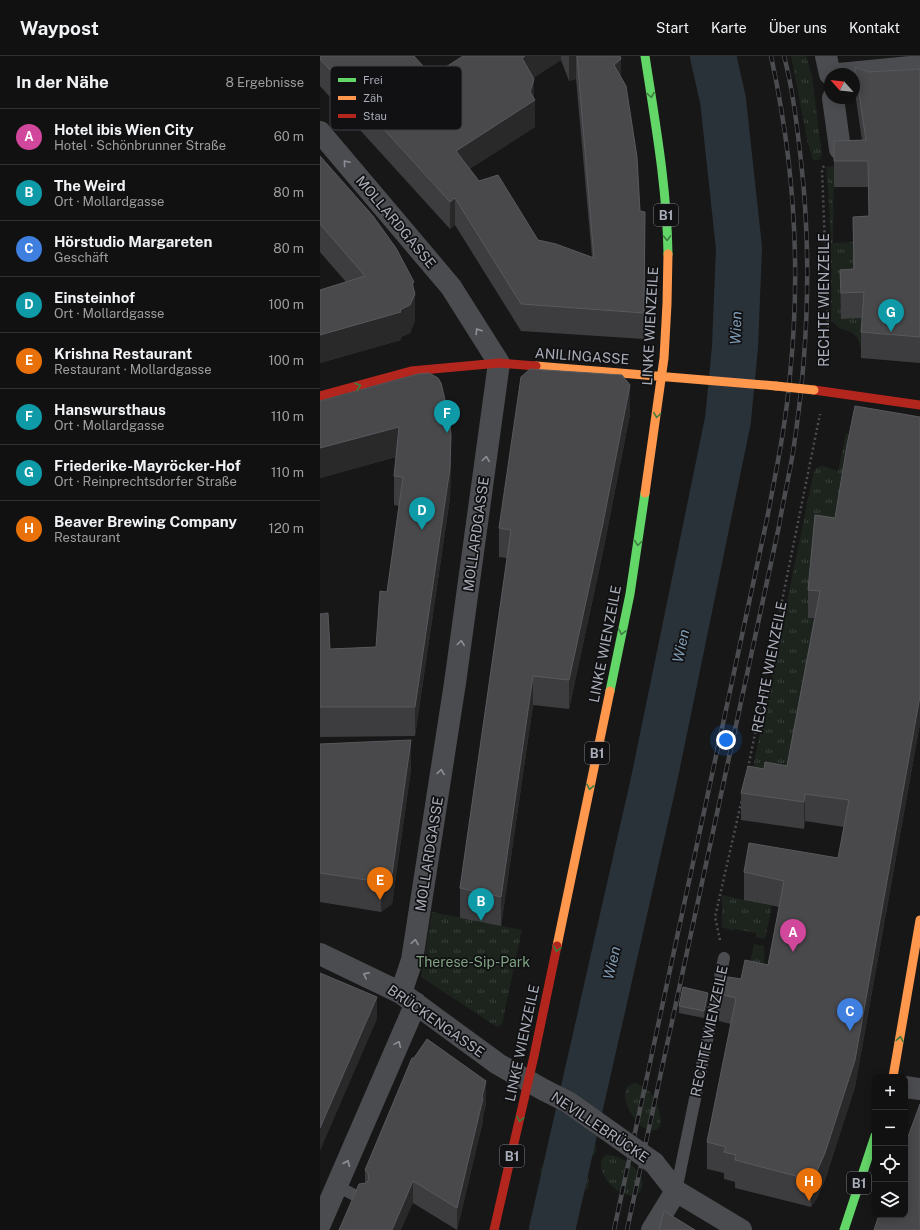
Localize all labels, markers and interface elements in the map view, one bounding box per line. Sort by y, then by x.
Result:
text: Waypost [20,17,99,39]
text: Start [656,20,689,36]
text: Karte [711,20,747,36]
text: Über uns [769,20,827,36]
text: Kontakt [849,20,900,36]
legend [330,66,462,130]
north arrow [824,68,860,104]
text: In der Nähe [16,72,109,92]
text: Frei [363,74,383,86]
text: 8 Ergebnisse [225,75,304,90]
one-way arrow [646,91,655,98]
text: Zäh [363,92,383,104]
text: Stau [363,110,387,122]
text: Hotel ibis Wien City [54,121,194,138]
text: A [24,129,34,144]
text: 60 m [274,129,304,144]
text: Hotel · Schönbrunner Straße [54,138,226,153]
one-way arrow [344,160,351,168]
street label: MOLLARDGASSE [353,173,439,271]
text: The Weird [54,177,126,194]
text: B [25,185,33,200]
text: 80 m [273,185,304,200]
text: Ort · Mollardgasse [54,194,164,209]
road number: B1 [654,204,678,226]
text: Hörstudio Margareten [54,233,212,250]
street label: RECHTE WIENZEILE [816,233,832,367]
one-way arrow [663,235,671,241]
text: C [24,241,34,256]
text: 80 m [273,241,304,256]
text: Geschäft [54,250,109,265]
street label: LINKE WIENZEILE [639,266,661,386]
text: Einsteinhof [54,289,135,306]
text: D [24,297,34,312]
text: 100 m [268,297,304,312]
pin: G [878,299,904,332]
text: Ort · Mollardgasse [54,306,164,321]
water label: Wien [726,311,745,345]
one-way arrow [476,328,483,335]
text: Krishna Restaurant [54,345,192,362]
street label: ANILINGASSE [534,345,630,367]
text: E [25,353,33,368]
text: 100 m [268,353,304,368]
text: Restaurant · Mollardgasse [54,362,212,377]
one-way arrow [354,382,361,391]
pin: F [434,400,460,433]
text: Hanswursthaus [54,401,166,418]
text: F [25,409,33,424]
text: 110 m [271,409,304,424]
one-way arrow [653,412,662,418]
text: Ort · Mollardgasse [54,418,164,433]
one-way arrow [481,456,490,462]
text: Friederike-Mayröcker-Hof [54,457,241,474]
text: G [24,465,34,480]
text: 110 m [271,465,304,480]
text: Ort · Reinprechtsdorfer Straße [54,474,237,489]
street label: MOLLARDGASSE [460,476,492,592]
pin: D [409,497,435,530]
text: Beaver Brewing Company [54,513,237,530]
text: H [24,521,34,536]
text: 120 m [269,521,304,536]
text: Restaurant [54,530,120,545]
one-way arrow [634,540,643,546]
street label: LINKE WIENZEILE [586,584,624,704]
street label: RECHTE WIENZEILE [748,600,790,734]
water label: Wien [669,628,692,664]
one-way arrow [619,629,627,635]
one-way arrow [456,640,465,647]
your location [716,730,736,750]
road number: B1 [585,742,609,764]
one-way arrow [436,769,445,775]
one-way arrow [587,784,595,790]
street label: MOLLARDGASSE [412,796,446,912]
pin: E [367,867,393,900]
pin: B [468,888,494,921]
pin: A [780,919,806,952]
one-way arrow [410,939,419,945]
water label: Wien [599,945,624,981]
one-way arrow [553,946,561,953]
park label: Therese-Sip-Park [416,954,530,970]
street label: RECHTE WIENZEILE [687,964,731,1098]
one-way arrow [362,973,370,980]
street label: BRÜCKENGASSE [384,980,489,1060]
street label: LINKE WIENZEILE [502,983,542,1103]
pin: C [837,998,863,1031]
one-way arrow [895,1035,904,1042]
one-way arrow [393,1040,401,1048]
map controls [872,1074,908,1218]
button: + [872,1074,908,1110]
street label: NEVILLEBRÜCKE [548,1087,653,1166]
button: − [872,1110,908,1146]
one-way arrow [516,1116,524,1122]
road number: B1 [500,1145,524,1167]
button: locate [872,1146,908,1182]
one-way arrow [342,1160,350,1167]
pin: H [796,1168,822,1201]
road number: B1 [847,1172,871,1194]
button: layers [872,1182,908,1218]

